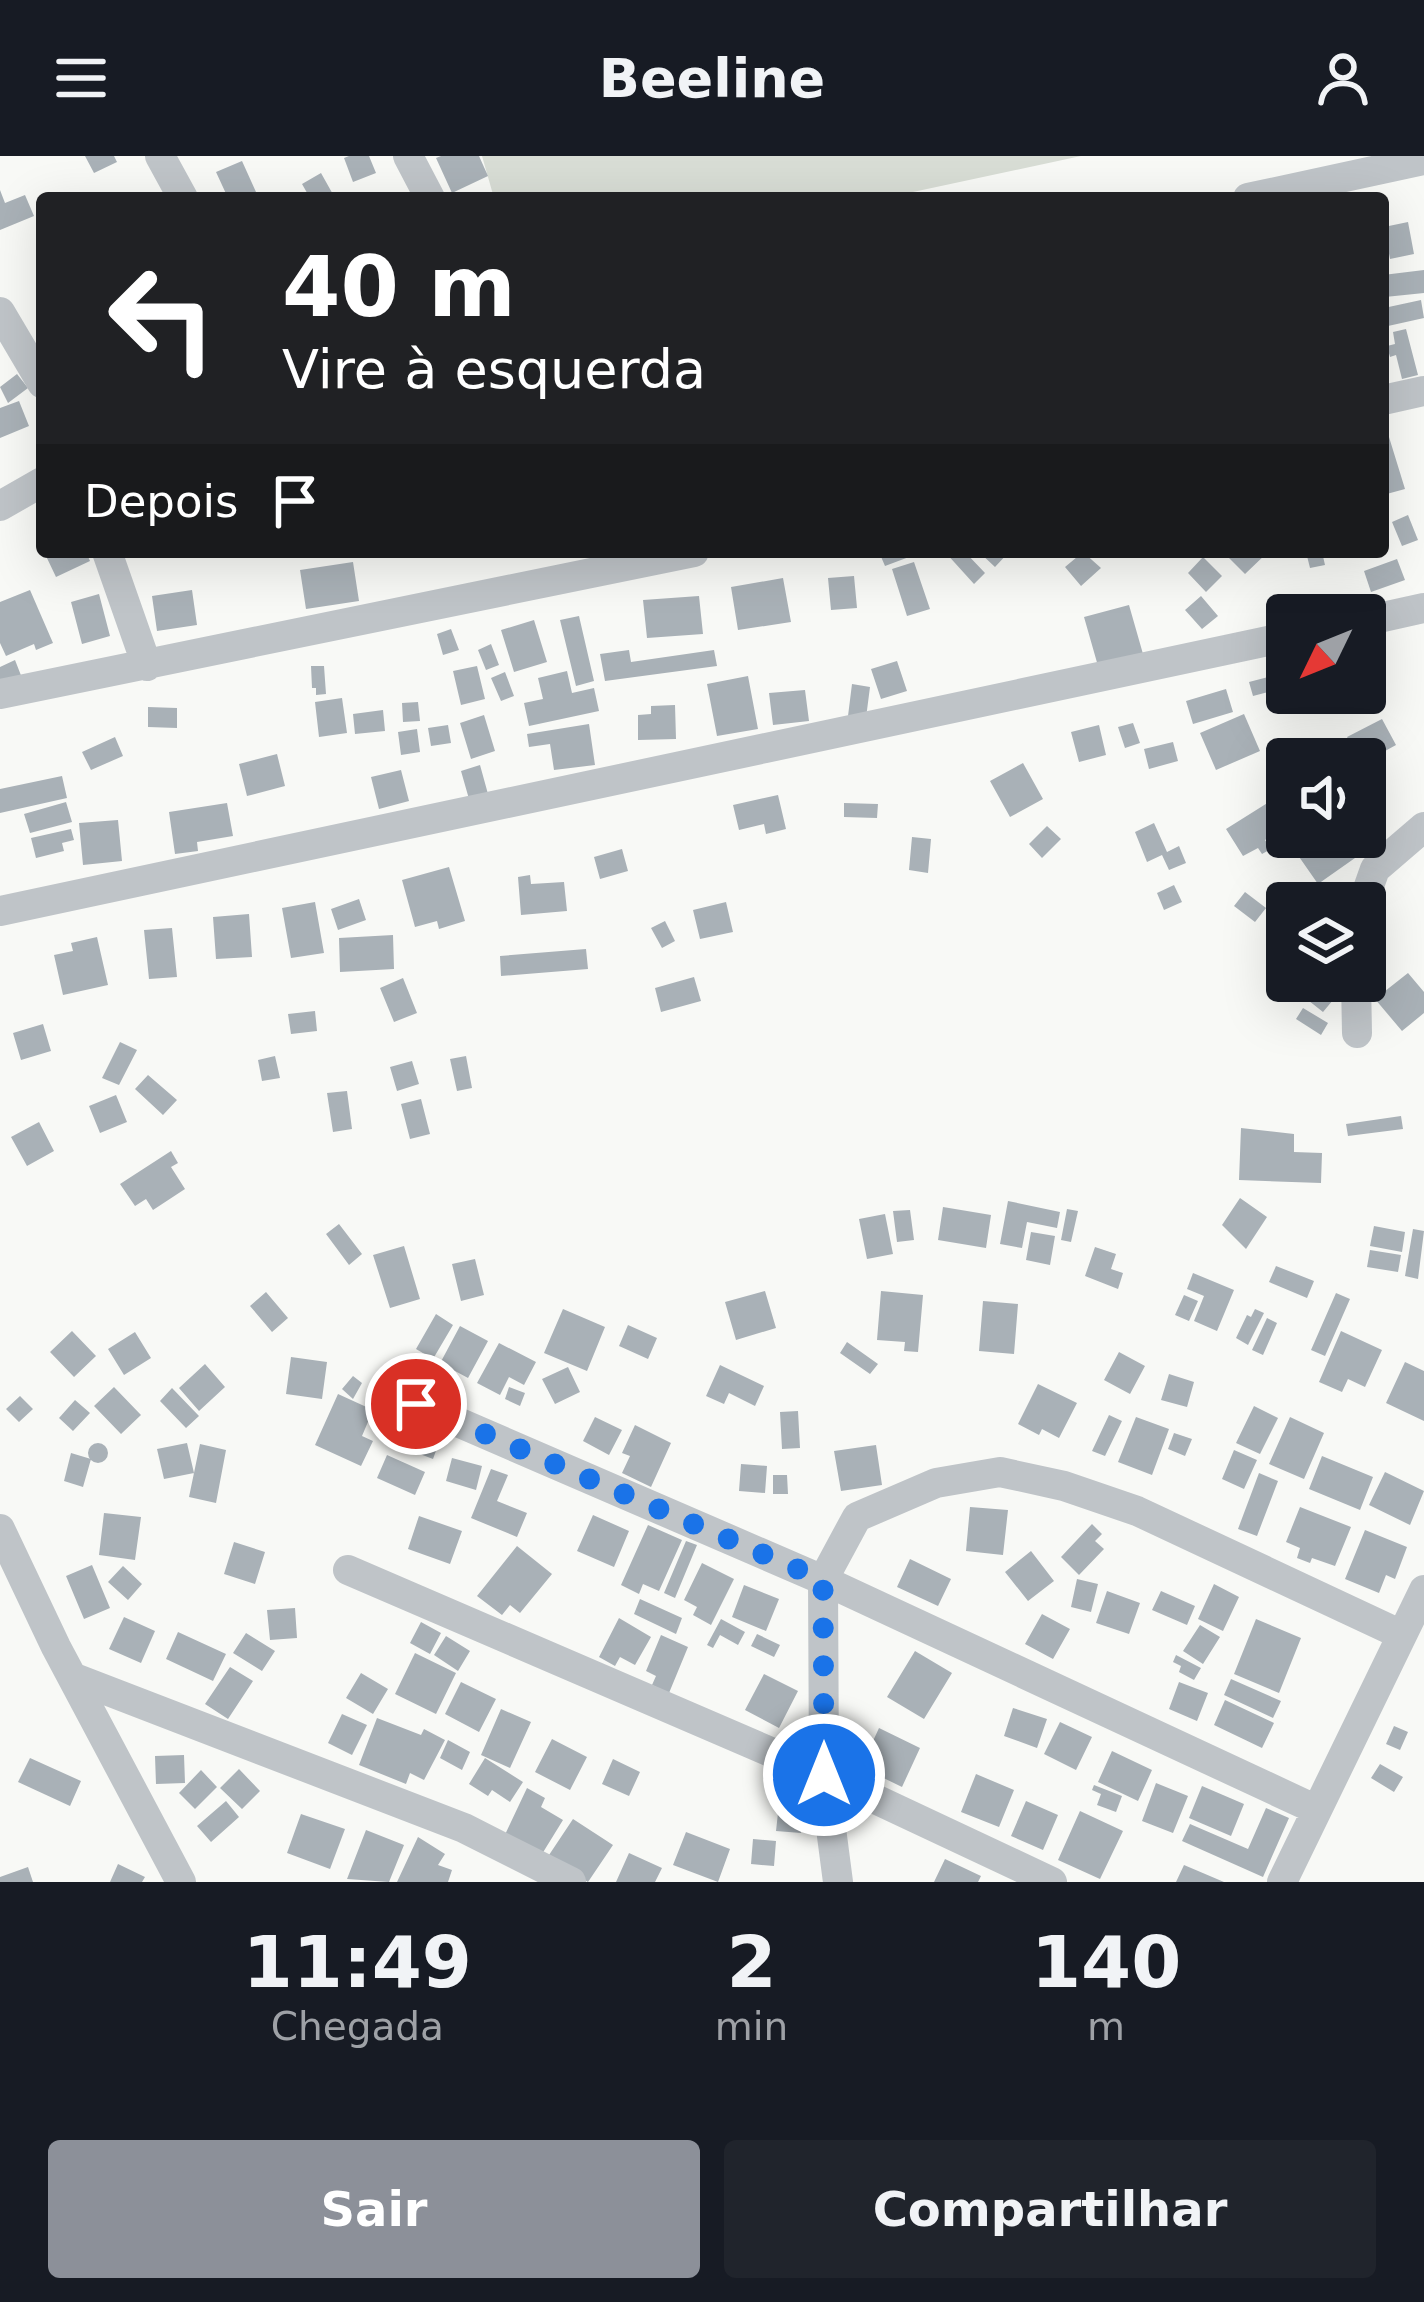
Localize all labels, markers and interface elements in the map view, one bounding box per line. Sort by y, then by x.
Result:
icon: menu [48,45,114,111]
icon: person [1310,45,1376,111]
text: Beeline [599,47,825,110]
text: 40 m [282,238,516,336]
icon: left [84,240,240,396]
text: Vire à esquerda [282,338,706,401]
icon: arrive [262,468,328,534]
text: Depois [84,475,238,528]
north arrow [1266,594,1386,714]
map controls [1266,594,1386,1002]
button: sound [1266,738,1386,858]
button: layers [1266,882,1386,1002]
pin [365,1353,467,1455]
icon: arrive [383,1371,449,1437]
position arrow [761,1712,887,1838]
text: 11:49 [243,1920,472,2004]
text: 2 [726,1920,776,2004]
text: 140 [1031,1920,1181,2004]
text: Chegada [271,2004,444,2049]
text: min [715,2004,788,2049]
text: m [1087,2004,1125,2049]
button: Sair [48,2140,700,2278]
button: Compartilhar [724,2140,1376,2278]

